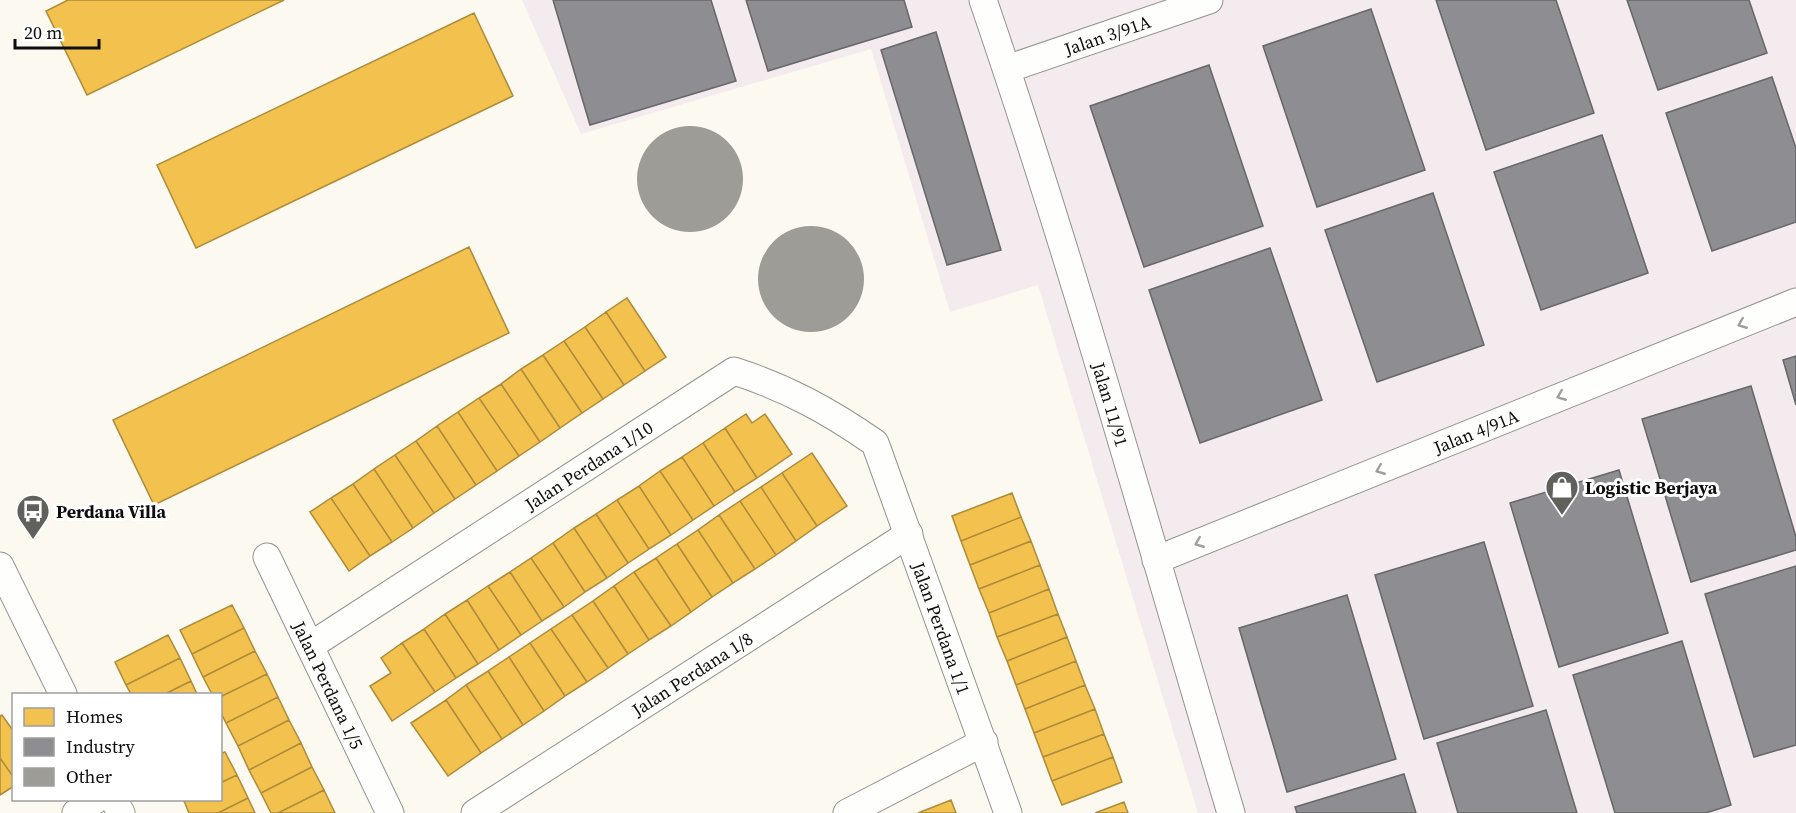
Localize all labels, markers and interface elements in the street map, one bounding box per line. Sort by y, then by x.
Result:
street label: Jalan 3/91A [1060,8,1154,61]
scale bar [15,12,99,50]
text: 20 m [24,20,62,45]
one-way arrow [1737,317,1748,329]
street label: Jalan 11/91 [1086,358,1135,449]
one-way arrow [1556,389,1567,401]
street label: Jalan 4/91A [1429,403,1522,460]
street label: Jalan Perdana 1/10 [519,415,657,517]
one-way arrow [1375,463,1386,475]
shop icon: Logistic Berjaya [1544,469,1580,516]
place label: Logistic Berjaya [1585,475,1718,500]
bus stop icon: Perdana Villa [15,493,51,540]
place label: Perdana Villa [56,499,166,524]
one-way arrow [1195,535,1205,548]
street label: Jalan Perdana 1/1 [906,557,977,698]
street label: Jalan Perdana 1/5 [287,616,370,753]
street label: Jalan Perdana 1/8 [626,625,757,722]
legend [12,693,222,801]
text: Homes [66,704,123,729]
text: Industry [66,734,136,759]
text: Other [66,764,113,789]

